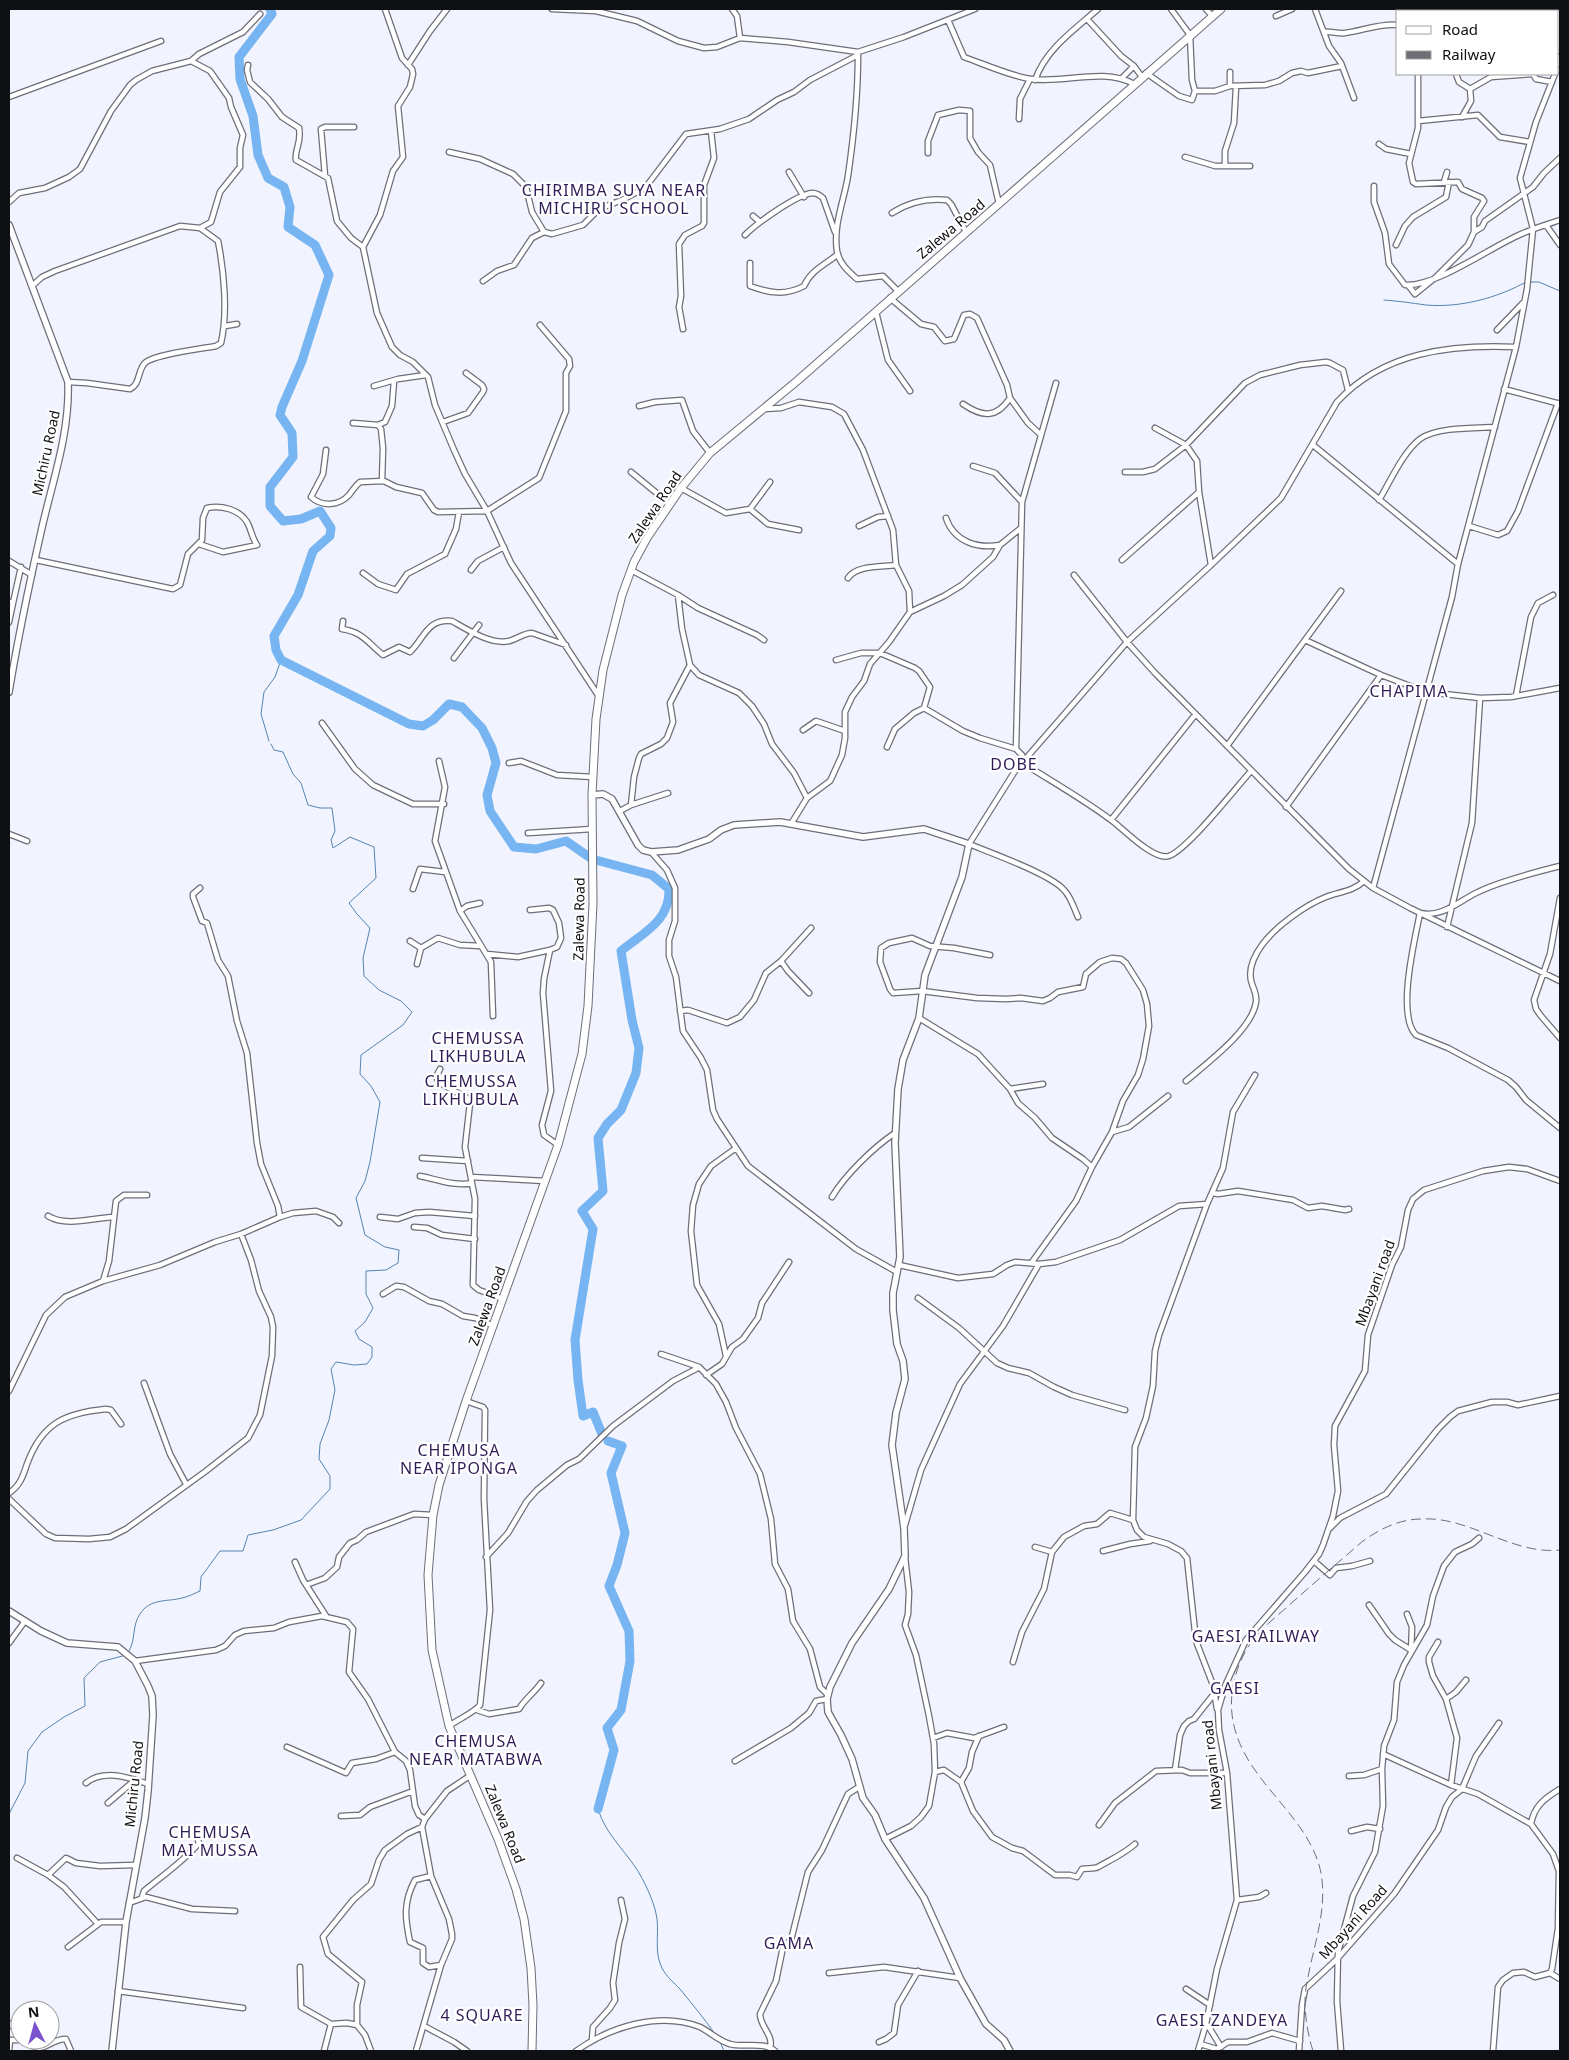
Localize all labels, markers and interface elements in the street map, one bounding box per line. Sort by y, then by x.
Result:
legend [1396,10,1559,75]
text: Road [1442,19,1478,39]
text: Railway [1442,44,1496,64]
district label: CHIRIMBA SUYA NEAR MICHIRU SCHOOL [522,179,706,219]
street label: Zalewa Road [913,195,989,263]
street label: Michiru Road [27,408,64,497]
street label: Zalewa Road [623,467,686,547]
district label: CHAPIMA [1369,680,1449,702]
district label: DOBE [990,753,1038,775]
street label: Zalewa Road [568,877,589,961]
district label: CHEMUSSA LIKHUBULA [430,1027,526,1067]
district label: CHEMUSSA LIKHUBULA [423,1070,519,1110]
street label: Mbayani road [1350,1237,1399,1329]
street label: Zalewa Road [463,1263,510,1348]
district label: CHEMUSA NEAR IPONGA [400,1439,518,1479]
district label: GAESI RAILWAY [1192,1625,1320,1647]
district label: GAESI [1210,1677,1260,1699]
street label: Mbayani road [1197,1719,1226,1811]
district label: CHEMUSA NEAR MATABWA [409,1730,543,1770]
street label: Michiru Road [120,1740,147,1828]
street label: Zalewa Road [481,1782,530,1866]
district label: CHEMUSA MAI MUSSA [161,1821,259,1861]
street label: Mbayani Road [1314,1880,1391,1963]
district label: GAMA [764,1932,814,1954]
north arrow [10,2000,60,2050]
text: N [27,2002,40,2022]
district label: 4 SQUARE [440,2004,524,2026]
district label: GAESI ZANDEYA [1156,2009,1288,2031]

